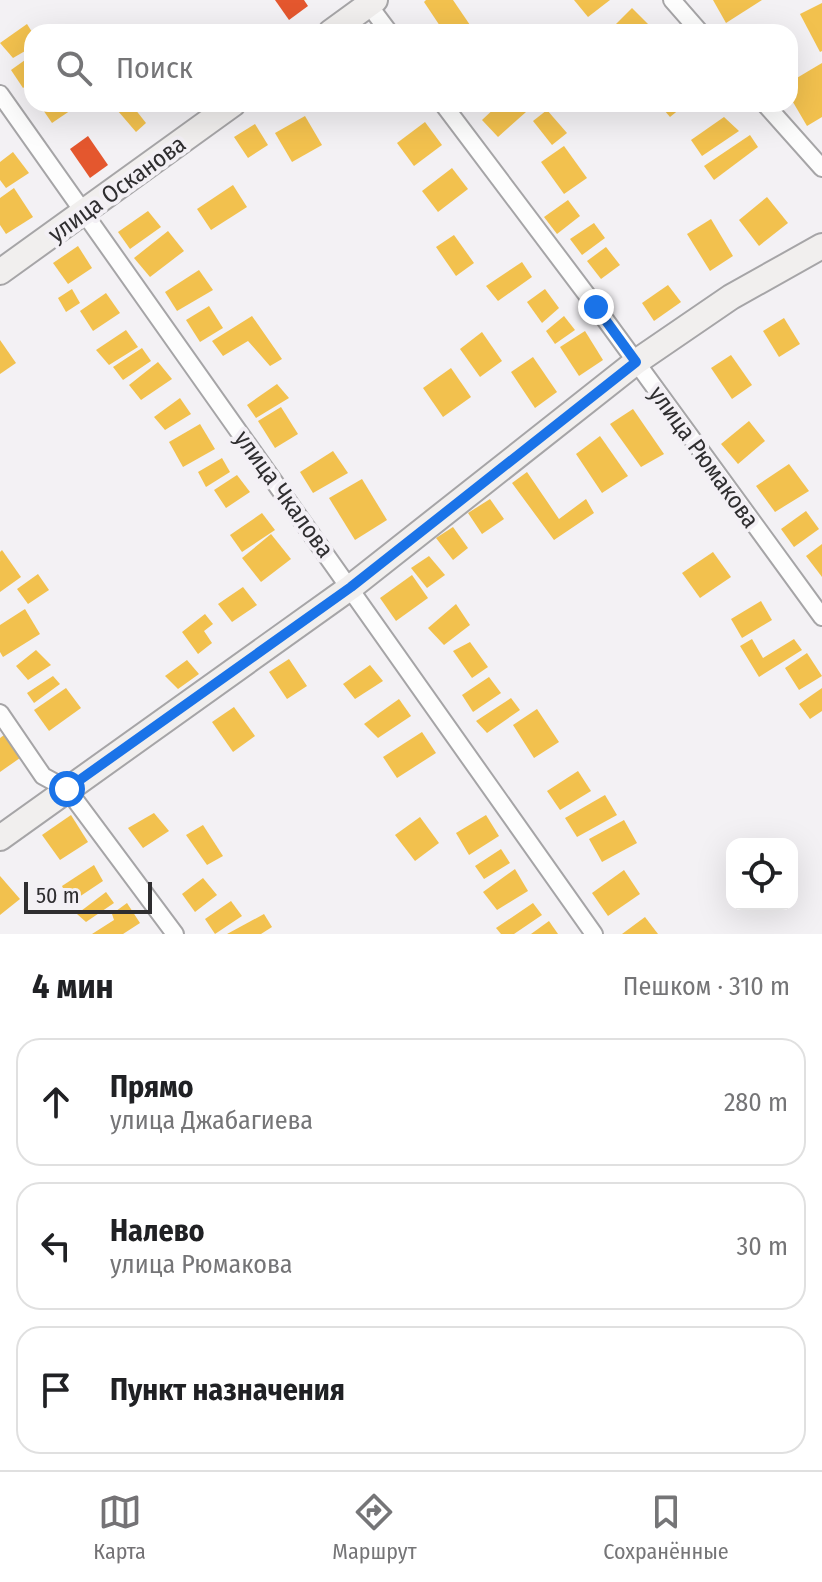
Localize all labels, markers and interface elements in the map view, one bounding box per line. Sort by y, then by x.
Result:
search box [24,24,798,112]
icon: search [52,46,96,90]
text: Поиск [116,50,193,86]
street label: улица Осканова [43,130,191,248]
route end [578,289,614,325]
street label: улица Рюмакова [643,381,765,533]
street label: улица Чкалова [229,425,339,563]
route start [49,771,85,807]
map controls [726,838,798,910]
button: locate [726,838,798,910]
scale bar [24,878,152,914]
text: 50 m [36,882,80,909]
text: 4 мин [32,966,114,1007]
text: Пешком · 310 m [623,971,790,1002]
text: Прямо [110,1069,194,1105]
icon: ahead [34,1080,78,1124]
text: 280 m [724,1087,788,1118]
text: улица Джабагиева [110,1105,313,1136]
text: Налево [110,1213,205,1249]
icon: left [34,1224,78,1268]
text: 30 m [737,1231,788,1262]
text: улица Рюмакова [110,1249,293,1280]
icon: arrive [34,1368,78,1412]
text: Пункт назначения [110,1372,345,1408]
tab: Карта [93,1490,146,1565]
tab: Маршрут [332,1490,417,1565]
tab: Сохранённые [603,1490,729,1565]

